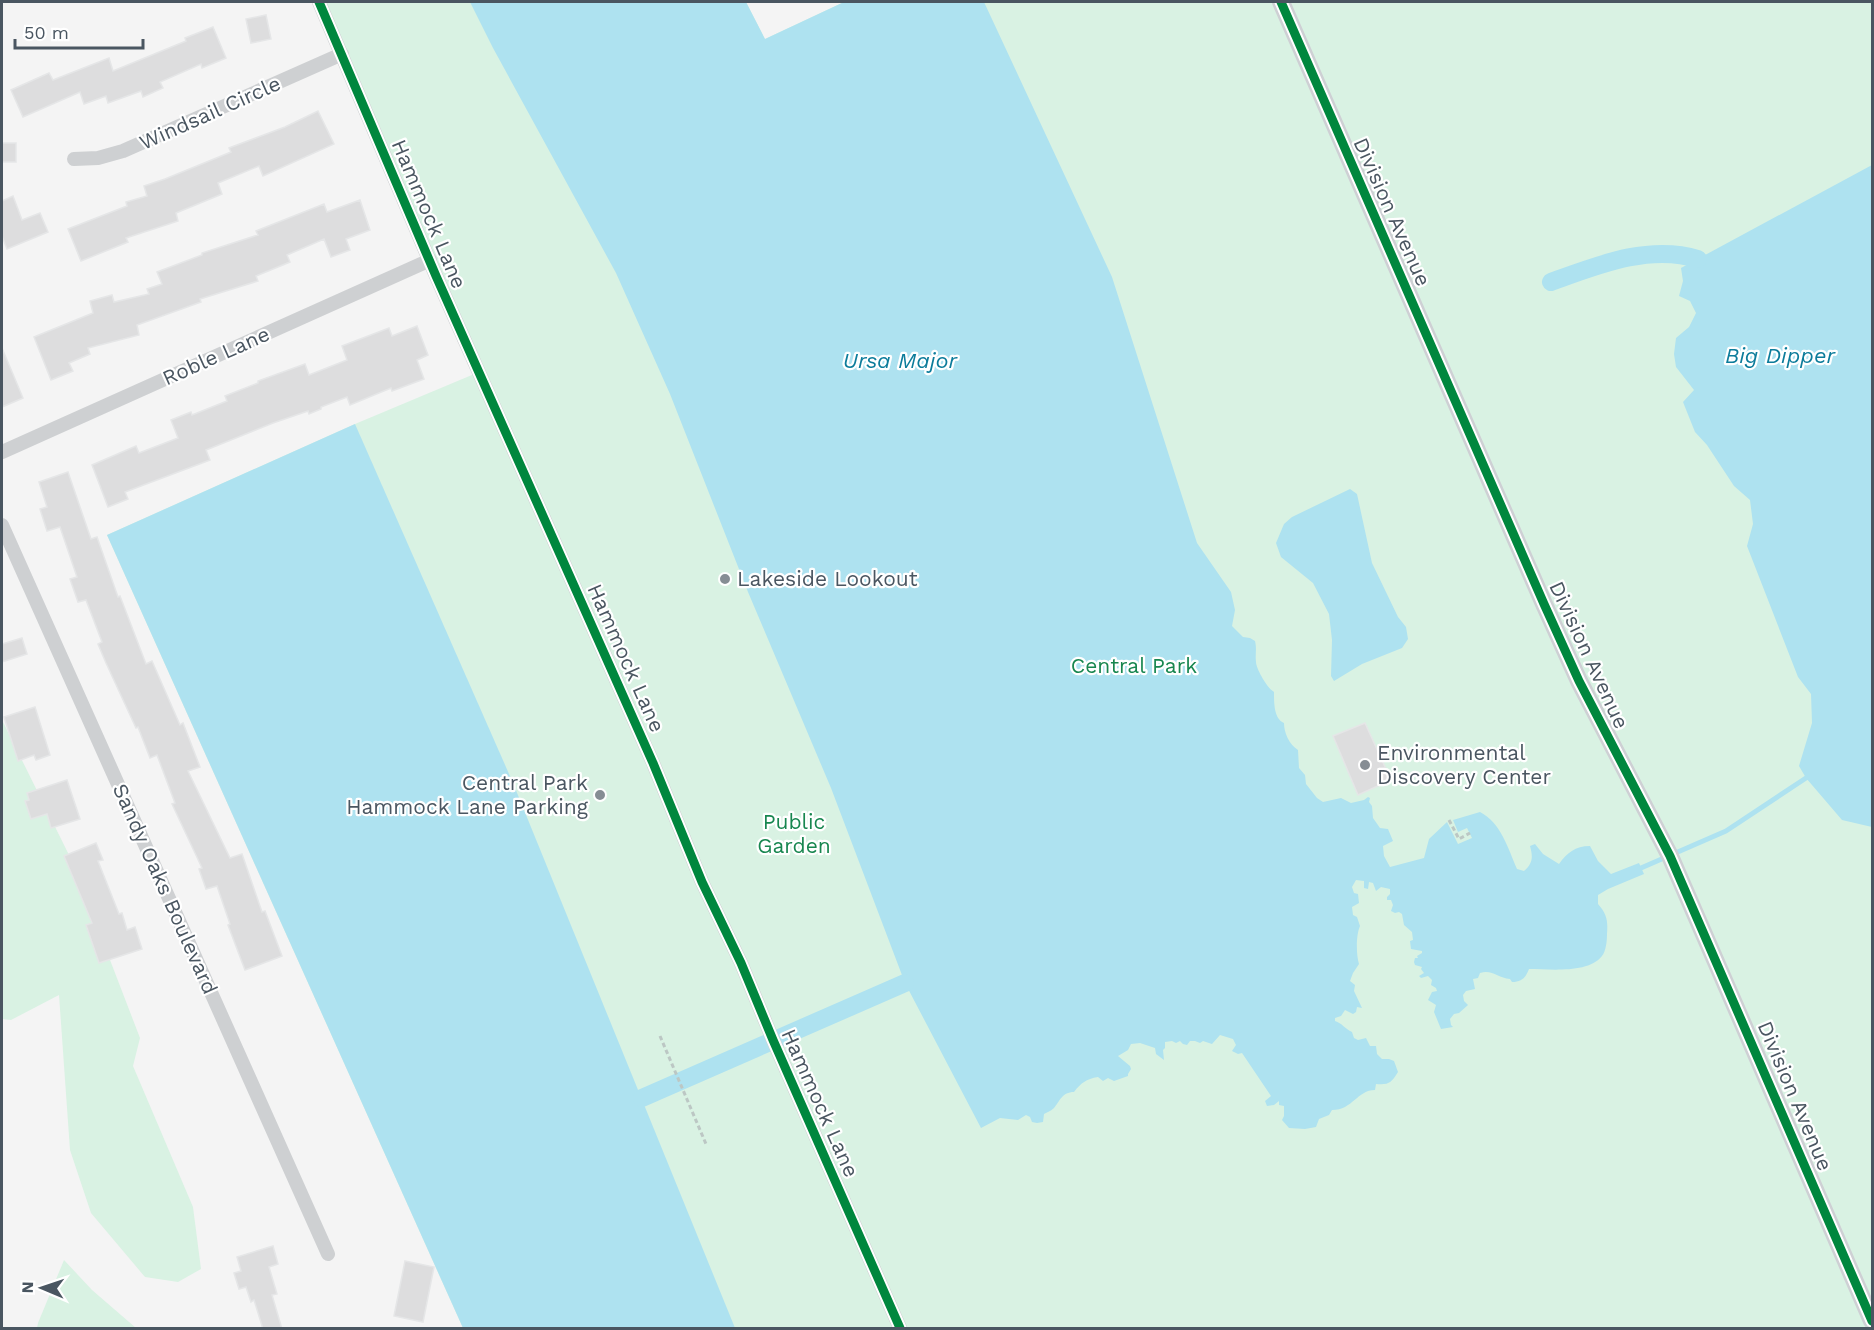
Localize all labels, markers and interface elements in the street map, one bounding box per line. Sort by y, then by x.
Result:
scale bar [15,12,142,50]
text: 50 m [24,22,69,43]
street label: Windsail Circle [135,70,284,155]
street label: Division Avenue [1349,134,1436,290]
street label: Hammock Lane [387,135,472,292]
street label: Roble Lane [158,321,273,390]
water label: Big Dipper [1725,343,1836,368]
water label: Ursa Major [843,348,959,373]
place label: Lakeside Lookout [737,566,918,591]
marker: Lakeside Lookout [718,572,732,586]
street label: Division Avenue [1544,577,1635,733]
street label: Hammock Lane [583,580,670,736]
park label: Central Park [1071,653,1197,678]
place label: Environmental Discovery Center [1377,740,1551,789]
marker: Environmental Discovery Center [1358,758,1372,772]
place label: Central Park Hammock Lane Parking [346,770,589,819]
street label: Sandy Oaks Boulevard [108,780,223,998]
marker: Central Park Hammock Lane Parking [593,788,607,802]
park label: Public Garden [757,809,831,858]
street label: Division Avenue [1753,1017,1838,1174]
street label: Hammock Lane [777,1025,864,1181]
north arrow [12,1258,72,1318]
text: N [18,1281,37,1294]

